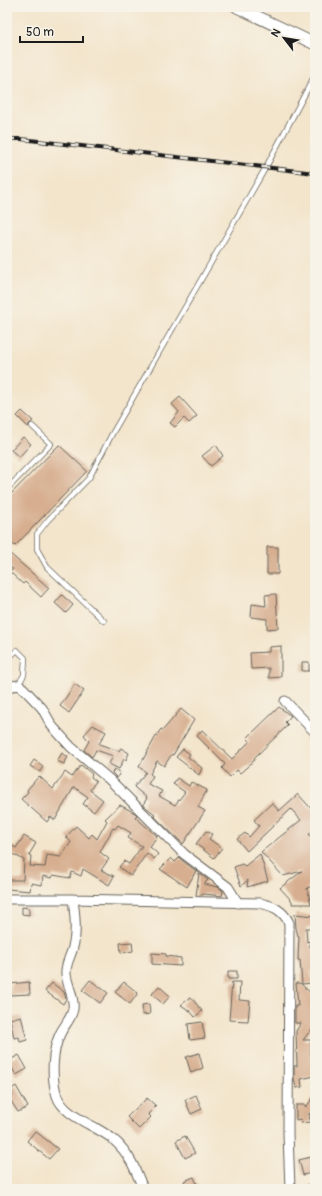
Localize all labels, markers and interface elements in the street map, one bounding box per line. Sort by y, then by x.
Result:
scale bar [20,18,83,44]
north arrow [264,18,304,58]
text: 50 m [26,25,54,40]
text: N [268,26,284,40]

